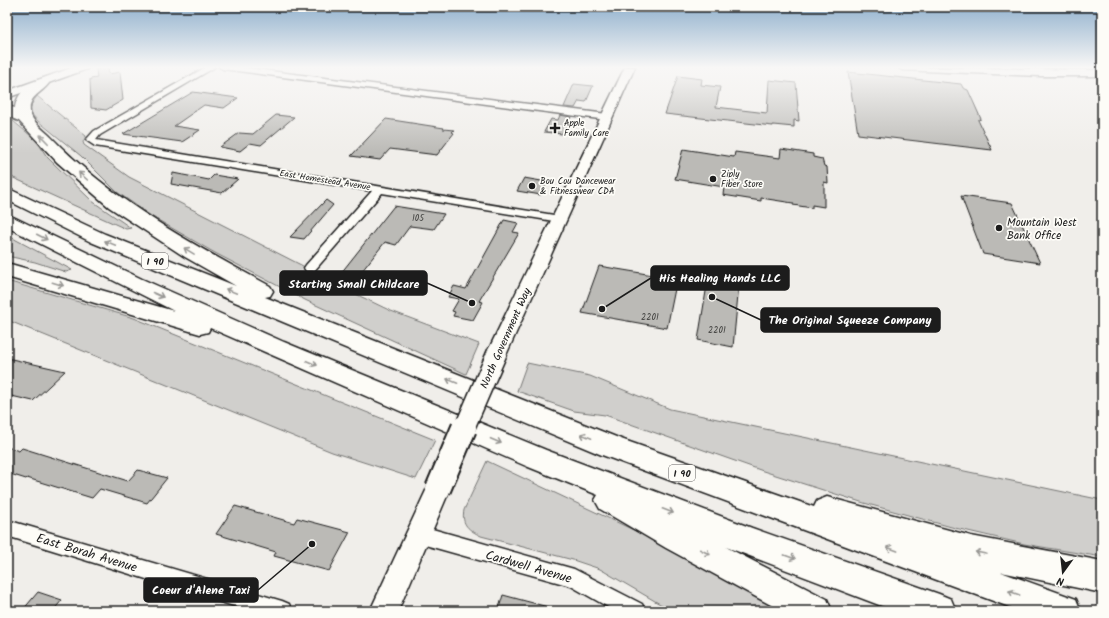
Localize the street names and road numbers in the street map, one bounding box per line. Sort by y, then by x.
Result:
street label: East Homestead Avenue [278,166,371,195]
road number: I 90 [142,253,168,269]
street label: North Government Way [476,284,537,392]
road number: I 90 [669,465,695,481]
street label: East Borah Avenue [34,528,140,579]
street label: Cardwell Avenue [483,545,574,590]

